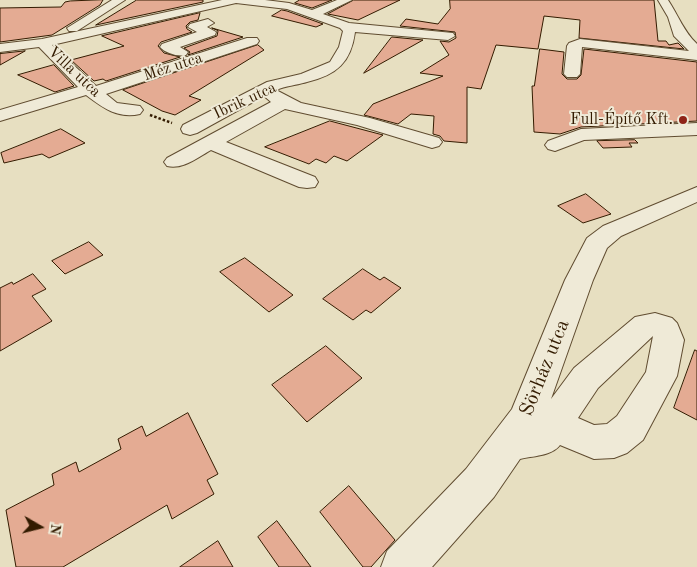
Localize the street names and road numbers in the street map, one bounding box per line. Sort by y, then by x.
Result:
street label: Villa utca [43,42,105,102]
street label: Méz utca [141,48,205,86]
street label: Ibrik utca [210,78,280,124]
street label: Sörház utca [515,316,575,420]

